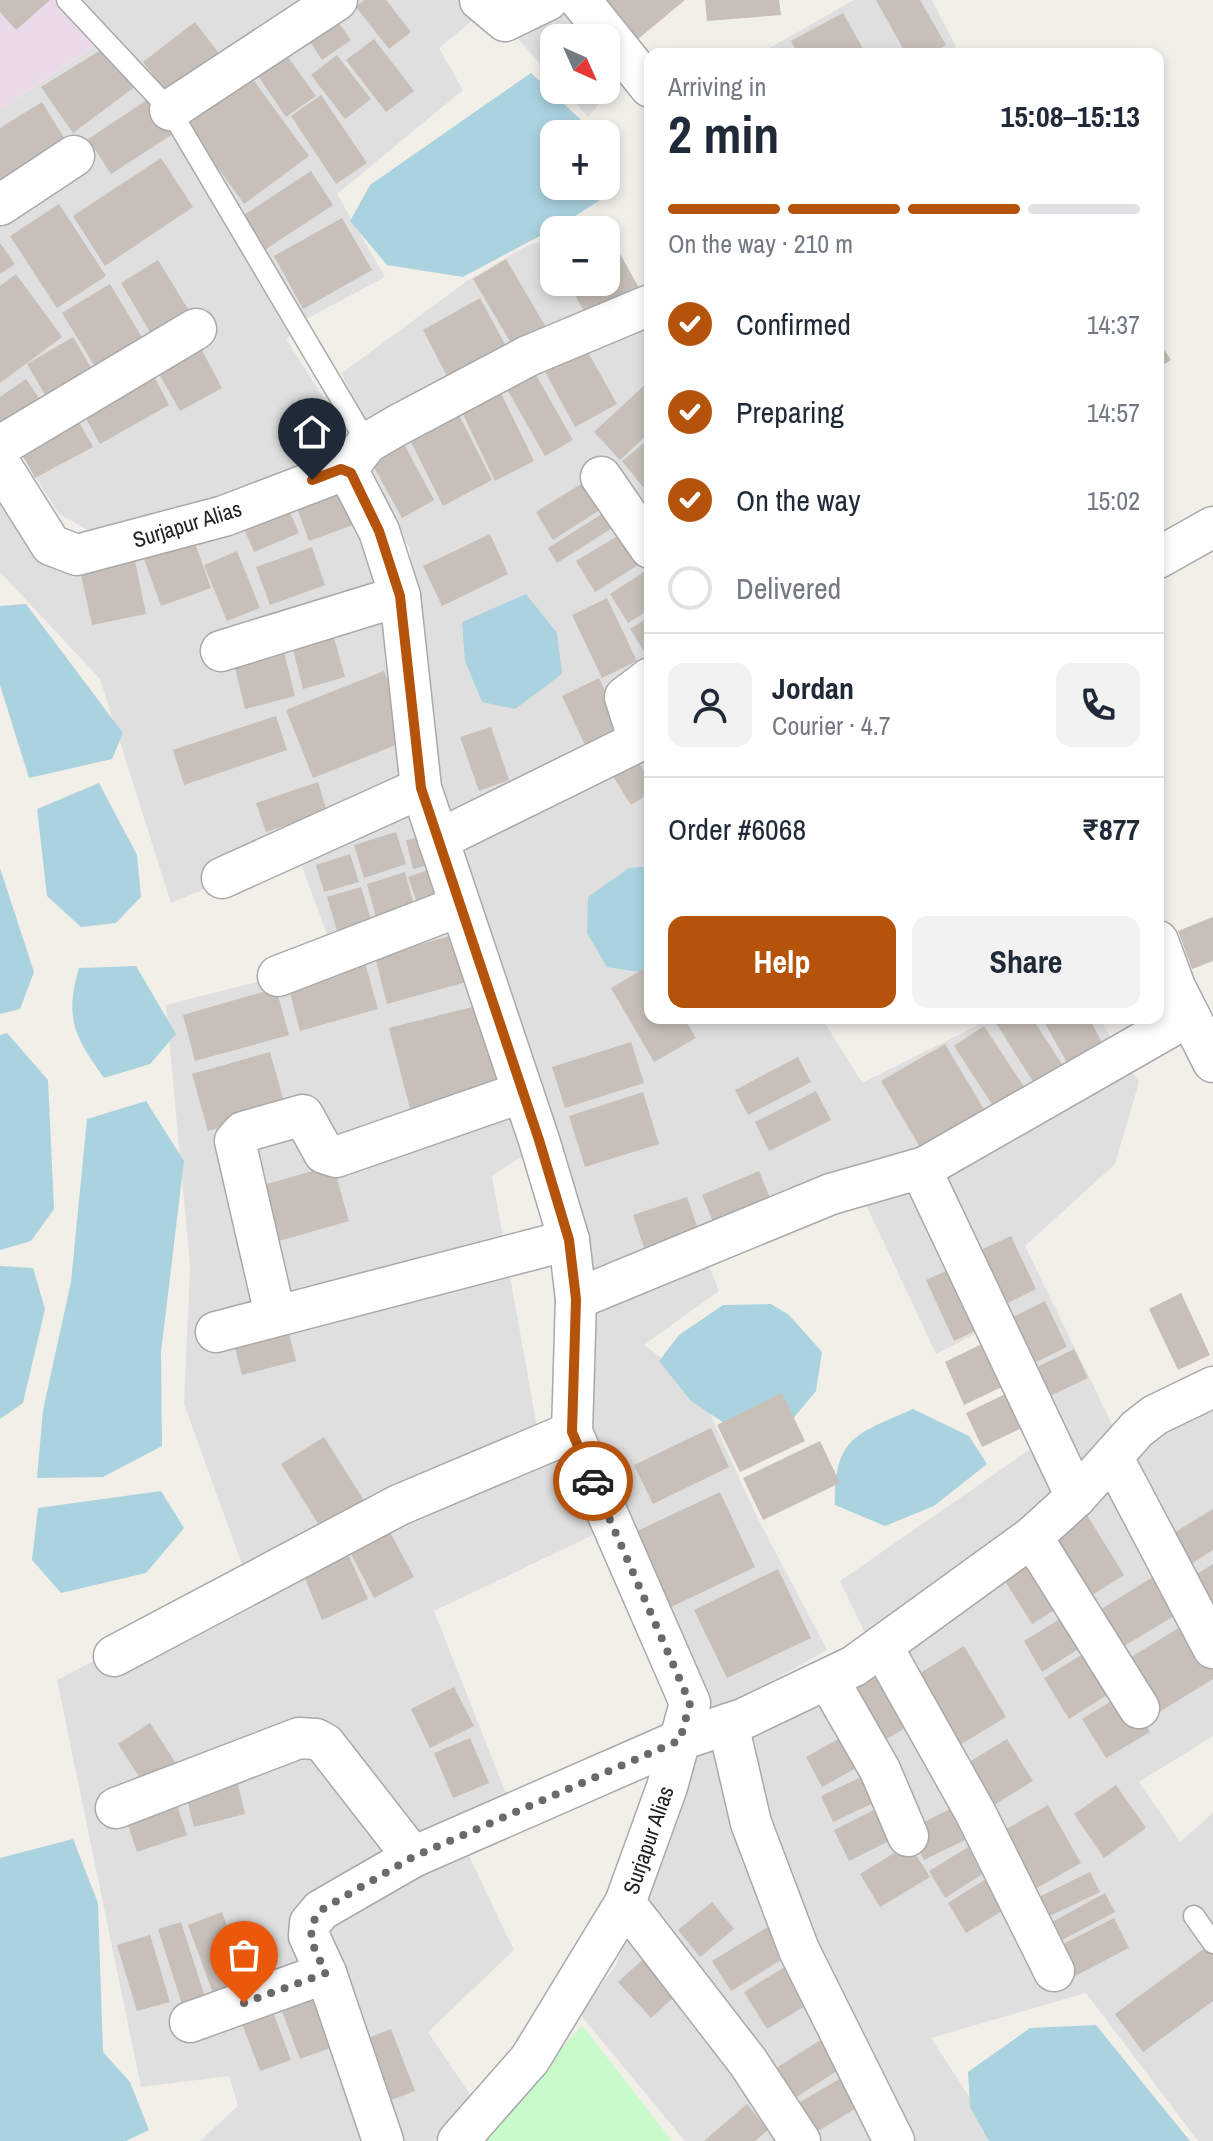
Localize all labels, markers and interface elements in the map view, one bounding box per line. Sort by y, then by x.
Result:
north arrow [540,24,620,104]
map controls [540,24,620,296]
text: Arriving in [668,69,766,104]
text: 15:08–15:13 [1001,96,1140,136]
text: 2 min [668,99,779,169]
button: + [540,120,620,200]
button: − [540,216,620,296]
text: On the way · 210 m [668,226,853,261]
icon: check [668,302,712,346]
text: Confirmed [736,304,851,344]
text: 14:37 [1087,307,1140,342]
icon: check [668,390,712,434]
text: Preparing [736,392,844,432]
text: 14:57 [1087,395,1140,430]
pin [278,398,346,480]
icon: home [290,410,334,454]
icon: check [668,478,712,522]
text: On the way [736,480,860,520]
text: 15:02 [1087,483,1140,518]
street label: Surjapur Alias [129,493,245,555]
text: Delivered [736,568,841,608]
button: person [668,663,752,747]
button: phone [1056,663,1140,747]
text: Jordan [772,668,854,708]
text: Courier · 4.7 [772,708,891,743]
text: Order #6068 [668,809,806,849]
text: ₹877 [1082,809,1140,849]
button: Help [668,916,896,1008]
button: Share [912,916,1140,1008]
courier [553,1441,633,1521]
icon: car [571,1459,615,1503]
street label: Surjapur Alias [616,1782,680,1898]
pin [210,1921,278,2003]
icon: bag [222,1933,266,1977]

